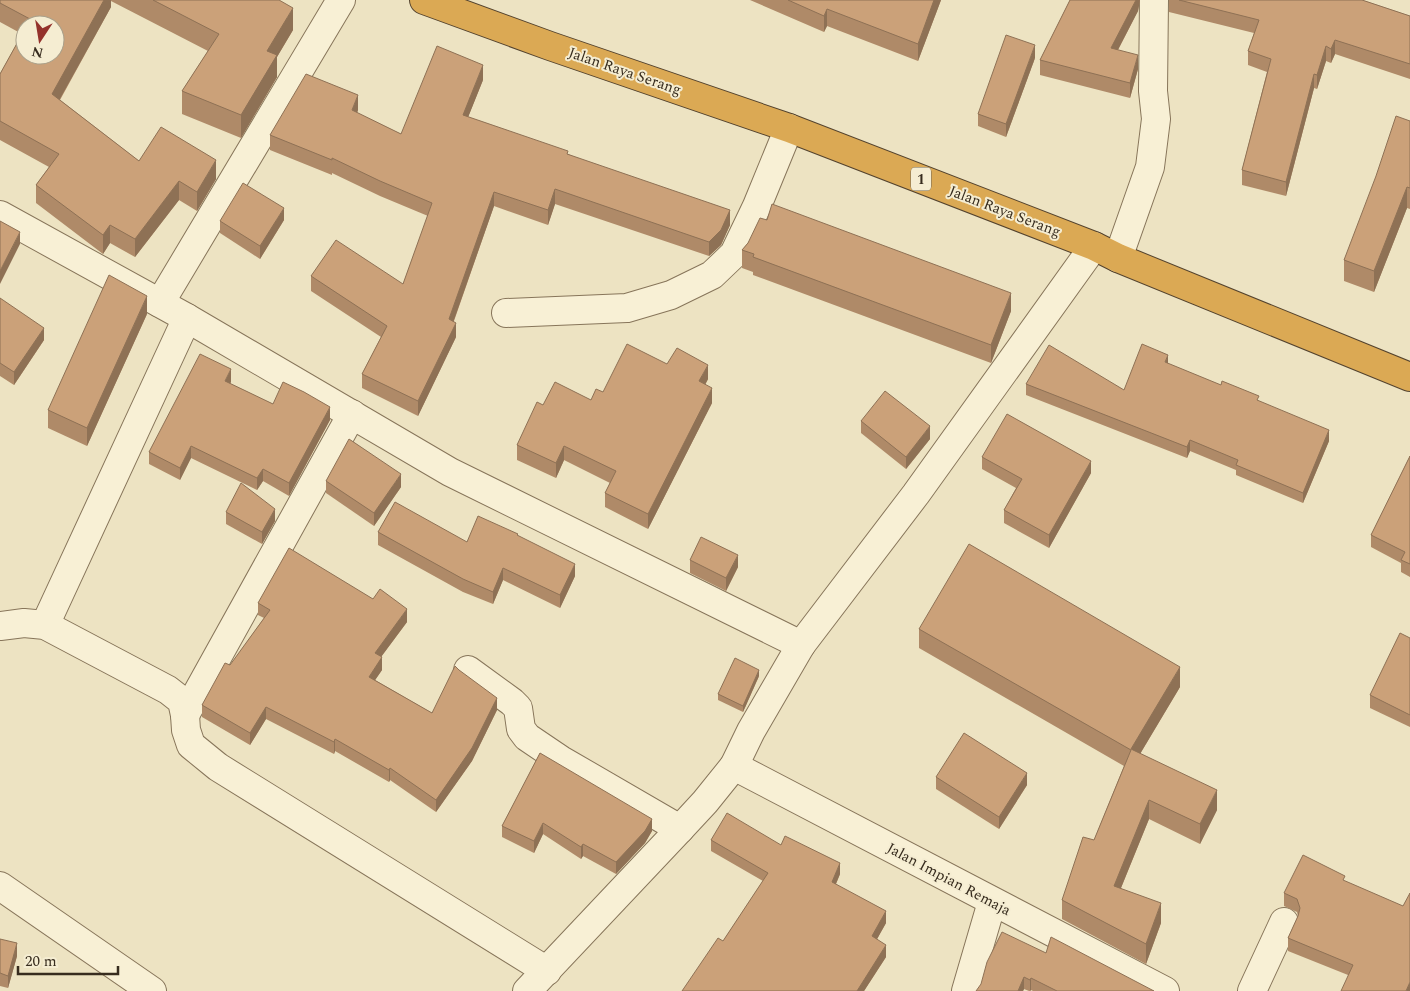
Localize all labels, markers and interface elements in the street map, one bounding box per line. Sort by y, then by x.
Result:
north arrow [15,15,65,65]
text: N [30,41,45,64]
street label: Jalan Raya Serang [565,41,685,102]
road number: 1 [911,168,931,190]
street label: Jalan Raya Serang [945,180,1064,243]
street label: Jalan Impian Remaja [882,837,1016,922]
scale bar [18,944,118,976]
text: 20 m [25,950,57,973]

